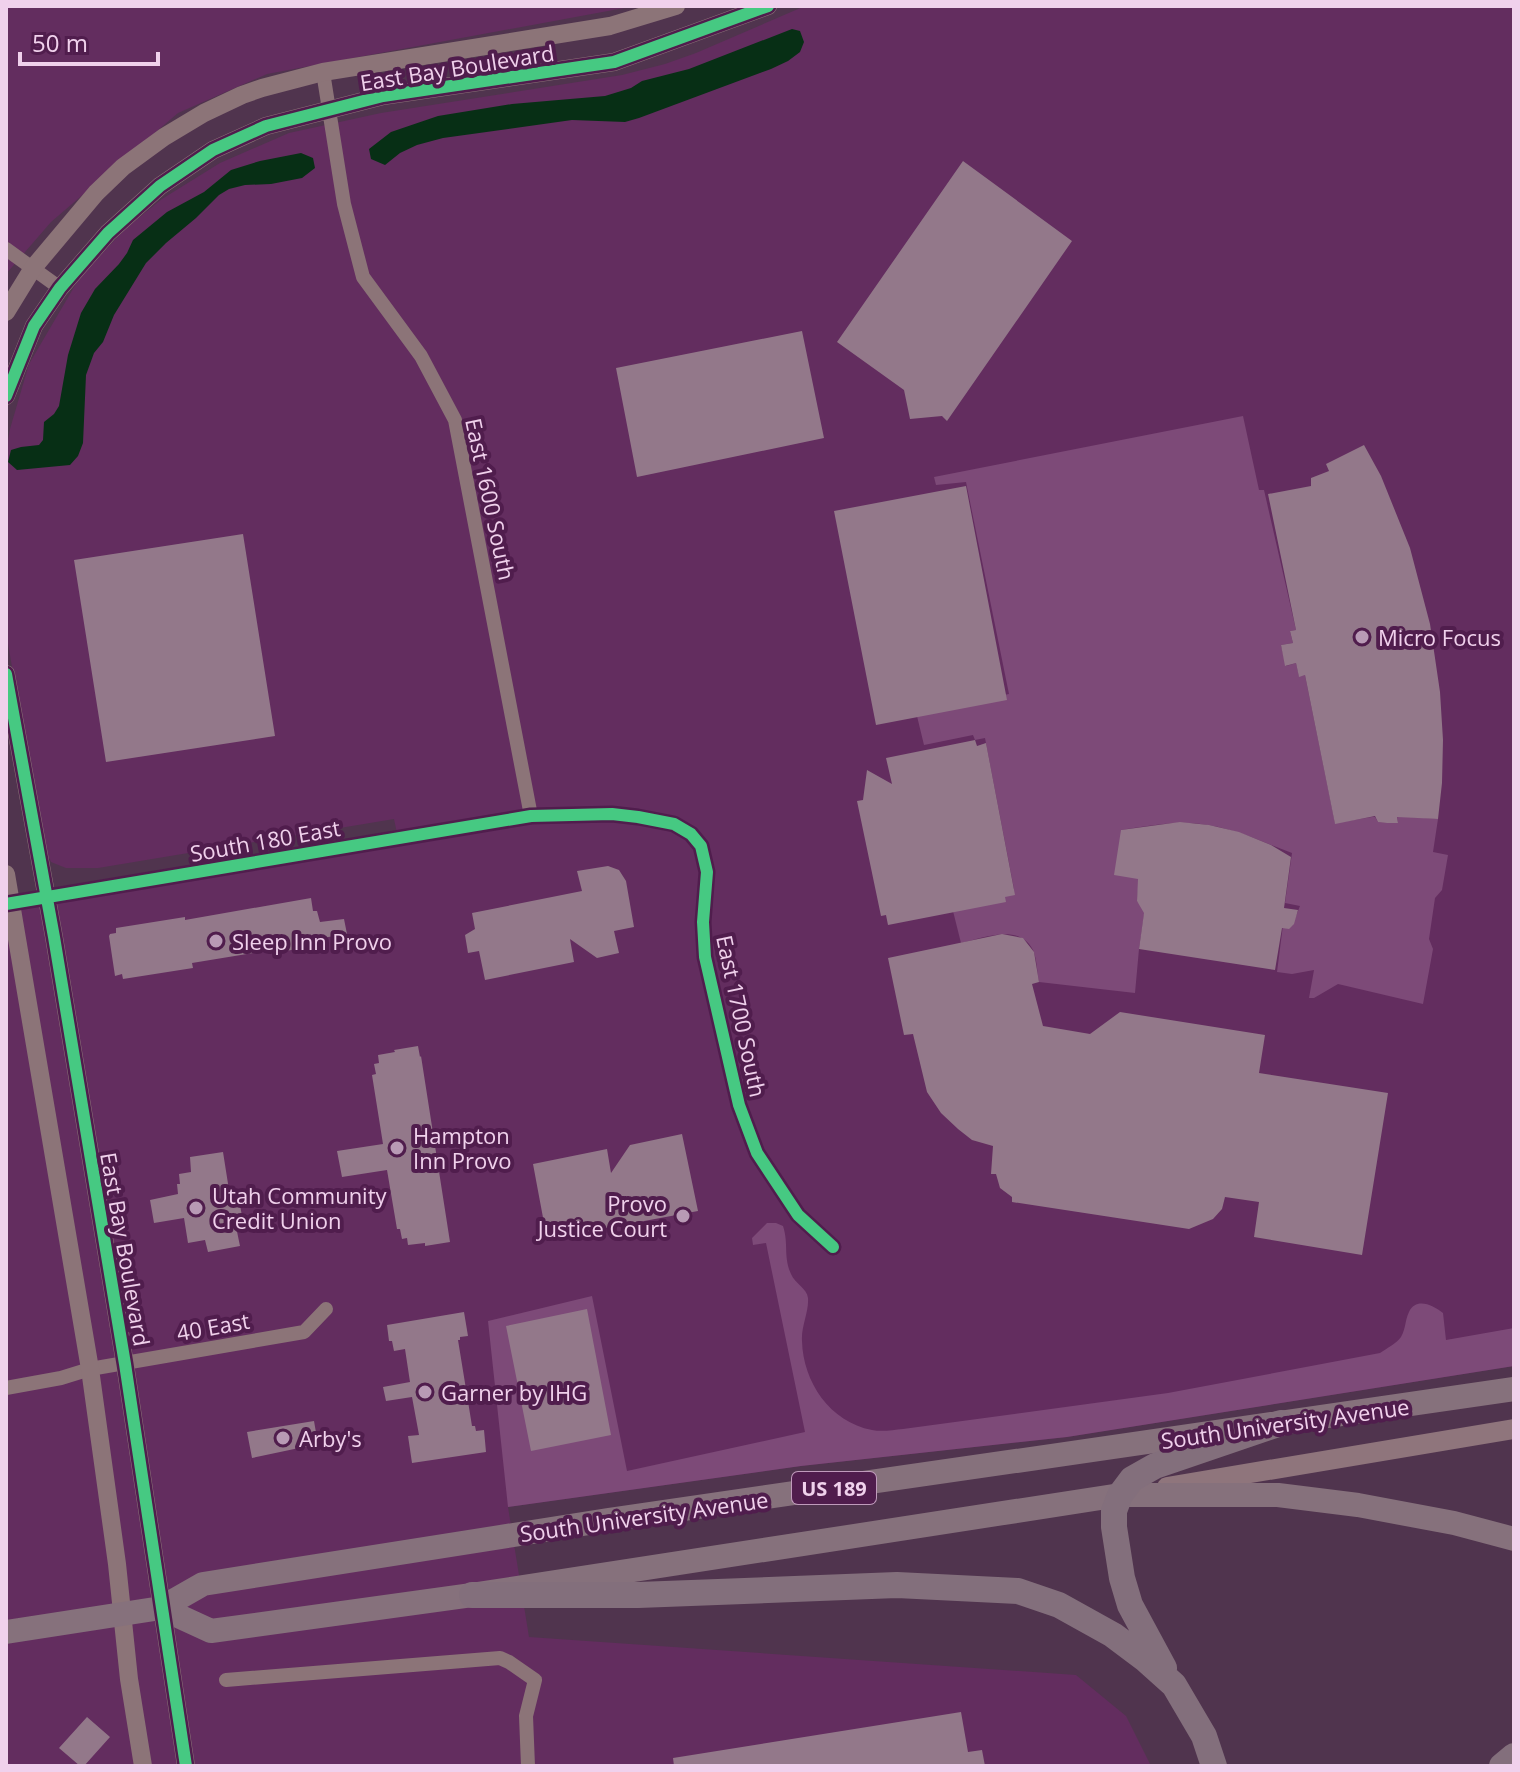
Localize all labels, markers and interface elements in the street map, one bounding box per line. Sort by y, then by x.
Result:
scale bar [20,16,158,66]
text: 50 m [32,26,88,59]
street label: East Bay Boulevard [358,37,556,97]
street label: East 1600 South [459,415,523,583]
place label: Micro Focus [1378,622,1501,652]
marker: Micro Focus [1353,628,1371,646]
street label: South 180 East [188,812,343,868]
place label: Sleep Inn Provo [232,926,392,956]
marker: Sleep Inn Provo [207,932,225,950]
street label: East 1700 South [710,932,774,1100]
place label: Hampton Inn Provo [413,1120,512,1175]
marker: Hampton Inn Provo [388,1139,406,1157]
street label: East Bay Boulevard [94,1150,158,1348]
place label: Utah Community Credit Union [212,1180,388,1235]
place label: Provo Justice Court [536,1188,667,1243]
marker: Utah Community Credit Union [187,1199,205,1217]
marker: Provo Justice Court [674,1207,692,1225]
street label: 40 East [174,1305,252,1347]
place label: Garner by IHG [441,1377,587,1407]
marker: Garner by IHG [416,1383,434,1401]
street label: South University Avenue [1159,1391,1411,1455]
place label: Arby's [299,1423,362,1453]
marker: Arby's [274,1429,292,1447]
road number: US 189 [792,1472,876,1504]
street label: South University Avenue [518,1484,770,1548]

